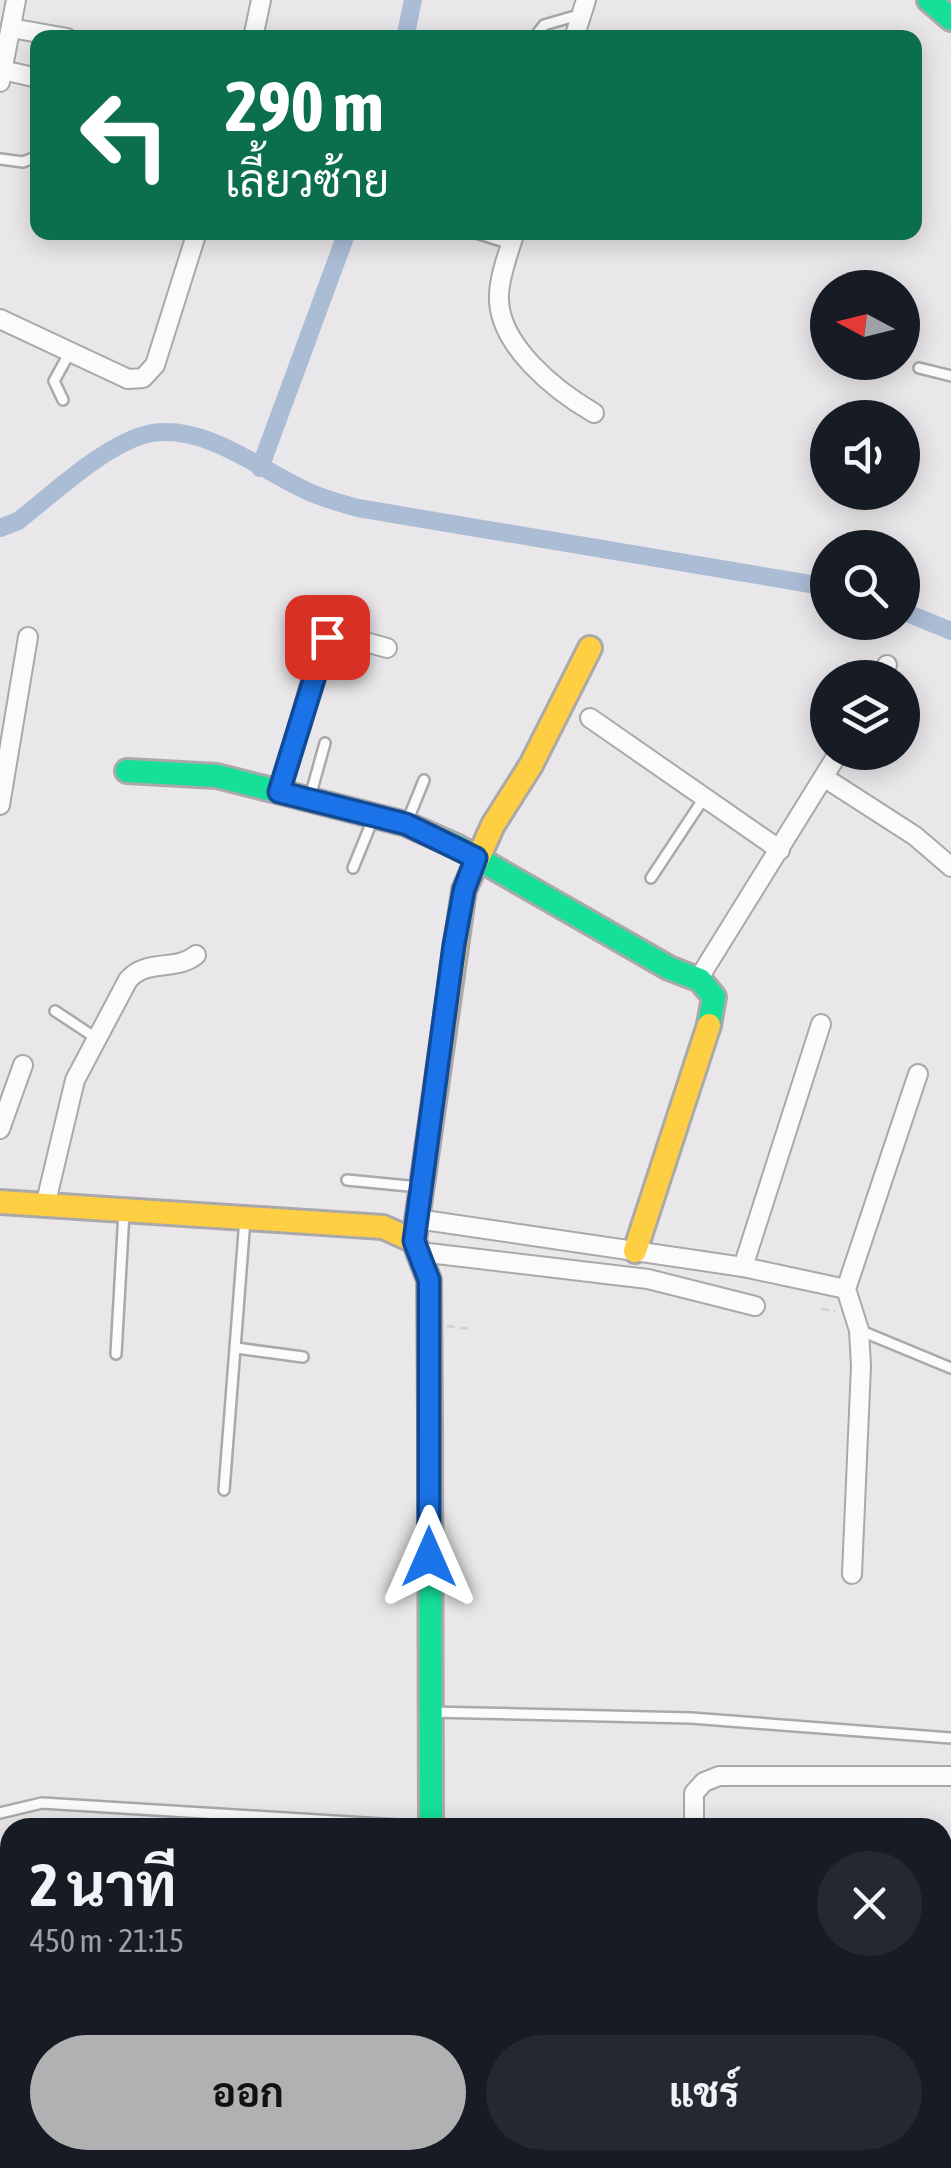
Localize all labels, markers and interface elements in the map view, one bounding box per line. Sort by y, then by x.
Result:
text: 290 m [225,66,384,146]
icon: left [60,70,190,200]
text: เลี้ยวซ้าย [225,155,389,207]
north arrow [810,270,920,380]
map controls [810,270,920,770]
button: sound [810,400,920,510]
button: search [810,530,920,640]
pin [285,595,370,680]
icon: arrive [300,610,355,665]
button: layers [810,660,920,770]
position arrow [377,1505,481,1609]
text: 2 นาที [30,1850,177,1919]
button: close [817,1851,922,1956]
text: 450 m · 21:15 [30,1922,184,1959]
button: ออก [30,2035,466,2150]
button: แชร์ [486,2035,922,2150]

